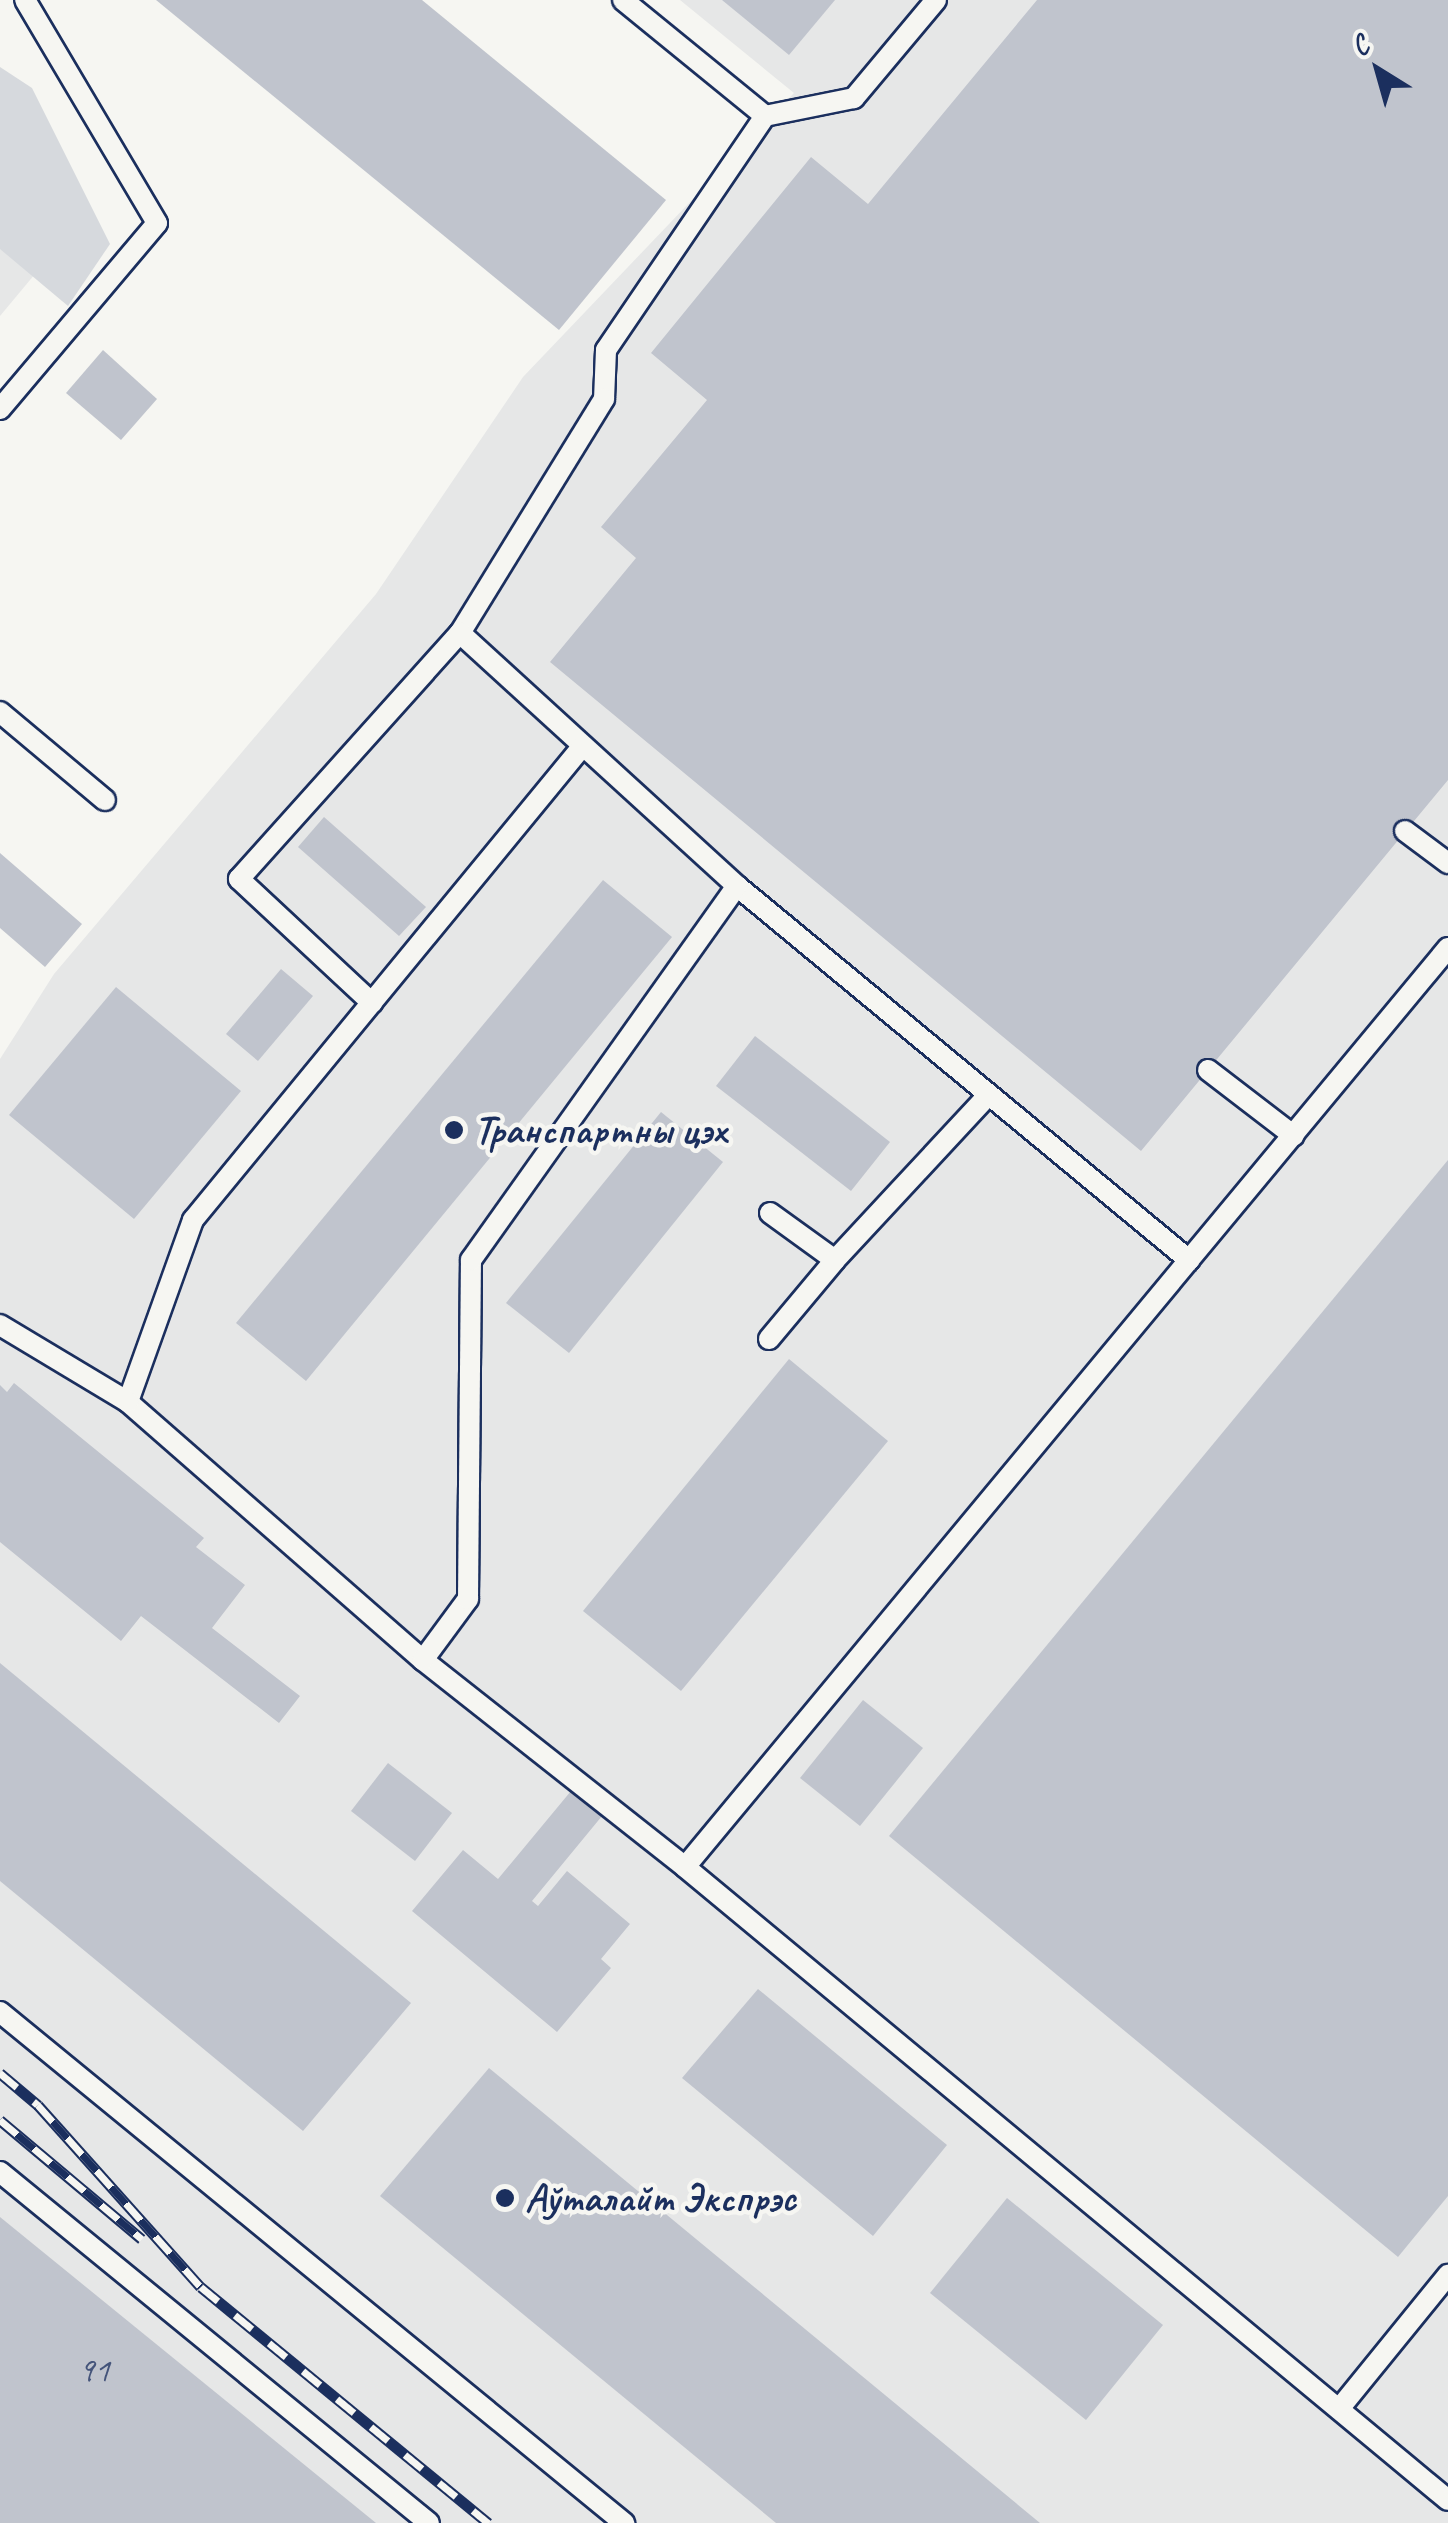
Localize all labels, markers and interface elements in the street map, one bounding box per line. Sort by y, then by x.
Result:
north arrow [1328,20,1428,120]
text: С [1344,28,1376,64]
place label: Транспартны цэх [474,1106,726,1154]
marker: Транспартны цэх [443,1119,465,1141]
place label: Аўталайт Экспрэс [525,2174,792,2222]
marker: Аўталайт Экспрэс [494,2187,516,2209]
house number: 91 [78,2349,110,2391]

